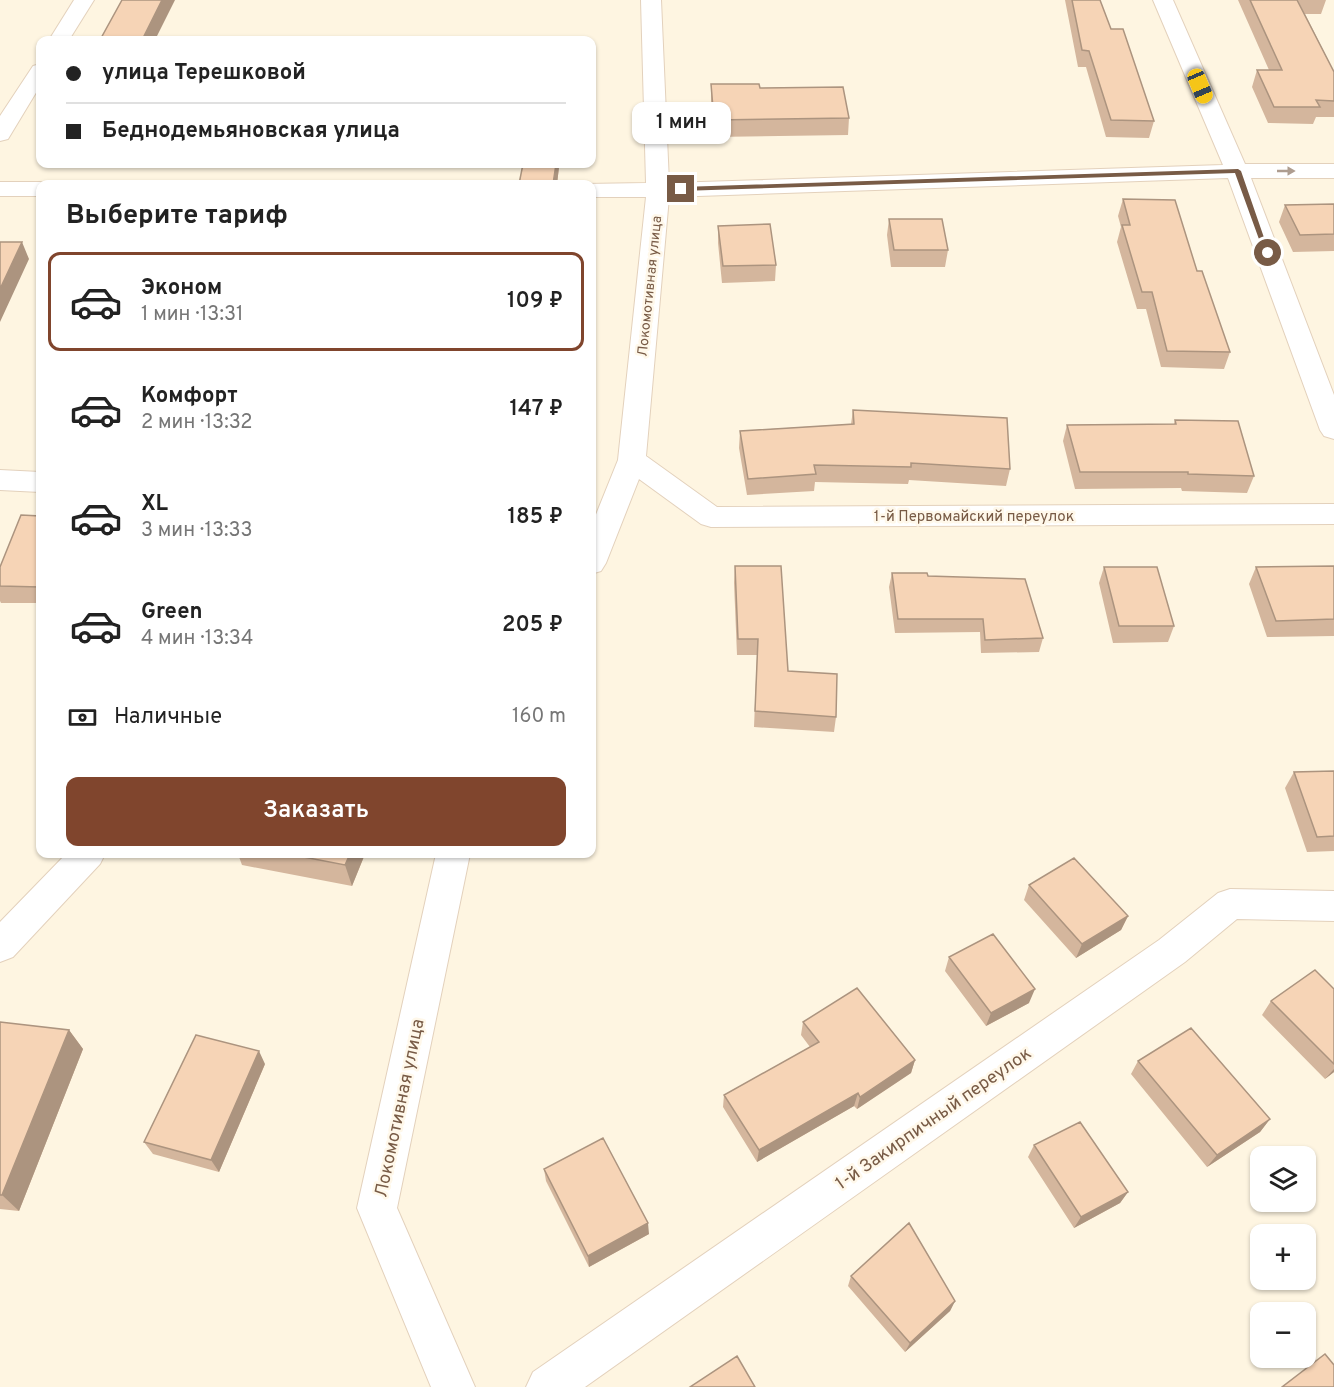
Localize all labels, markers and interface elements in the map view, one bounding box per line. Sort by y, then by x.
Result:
text: улица Терешковой [102,60,306,87]
car [1185,66,1215,106]
callout: 1 мин [632,102,730,144]
text: 1 мин [656,110,707,136]
text: Беднодемьяновская улица [102,118,400,145]
one-way arrow [1276,166,1295,176]
route end [667,175,694,202]
text: Выберите тариф [66,199,288,233]
street label: Локомотивная улица [635,215,666,358]
route start [1254,239,1281,266]
icon: car [69,275,123,329]
text: Эконом [141,275,222,302]
text: 109 ₽ [507,288,563,315]
text: 1 мин · 13:31 [141,302,243,328]
icon: car [69,383,123,437]
text: Комфорт [141,383,238,410]
text: 147 ₽ [509,396,563,423]
text: 2 мин · 13:32 [141,410,253,436]
icon: car [69,491,123,545]
text: XL [141,491,168,518]
text: 185 ₽ [507,504,563,531]
street label: 1-й Первомайский переулок [874,508,1074,527]
text: 3 мин · 13:33 [141,518,253,544]
icon: car [69,599,123,653]
text: Green [141,599,203,626]
text: 205 ₽ [502,612,563,639]
text: 4 мин · 13:34 [141,626,253,652]
icon: cash [66,701,99,734]
text: Наличные [114,704,222,731]
text: 160 m [512,704,566,730]
button: Заказать [66,777,566,846]
street label: Локомотивная улица [370,1017,431,1200]
street label: 1-й Закирпичный переулок [831,1043,1036,1196]
map controls [1250,1146,1316,1368]
button: layers [1250,1146,1316,1212]
button: + [1250,1224,1316,1290]
button: − [1250,1302,1316,1368]

